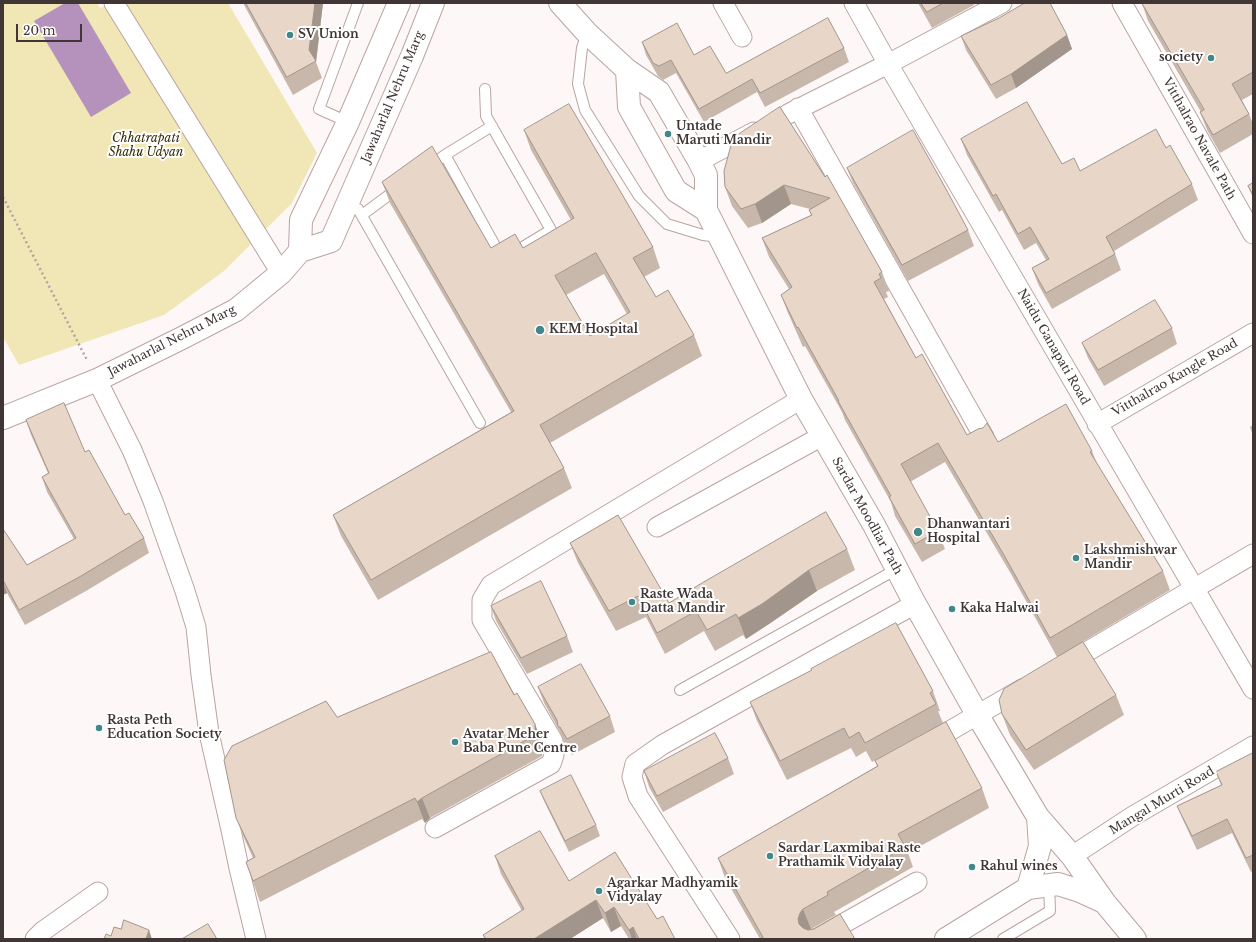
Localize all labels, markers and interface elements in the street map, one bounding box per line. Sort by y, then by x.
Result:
scale bar [18,16,84,42]
text: 20 m [23,23,55,38]
place label: SV Union [298,28,359,42]
street label: Jawaharlal Nehru Marg [359,29,427,165]
marker: SV Union [285,30,295,40]
place label: society [1159,51,1203,65]
marker: society [1206,53,1216,63]
street label: Vitthalrao Navale Path [1159,75,1239,203]
place label: Untade Maruti Mandir [676,120,771,148]
marker: Untade Maruti Mandir [663,129,673,139]
park label: Chhatrapati Shahu Udyan [109,132,183,160]
street label: Naidu Ganapati Road [1014,286,1092,408]
street label: Jawaharlal Nehru Marg [106,302,238,380]
place label: KEM Hospital [549,323,638,337]
marker: KEM Hospital [534,324,546,336]
street label: Vitthalrao Kangle Road [1110,336,1240,420]
street label: Sardar Moodliar Path [829,455,905,577]
place label: Dhanwantari Hospital [927,518,1010,546]
marker: Dhanwantari Hospital [912,526,924,538]
place label: Lakshmishwar Mandir [1084,544,1177,572]
marker: Lakshmishwar Mandir [1071,553,1081,563]
place label: Raste Wada Datta Mandir [640,588,725,616]
marker: Raste Wada Datta Mandir [627,597,637,607]
place label: Kaka Halwai [960,602,1039,616]
marker: Kaka Halwai [947,604,957,614]
place label: Rasta Peth Education Society [107,714,222,742]
marker: Rasta Peth Education Society [94,723,104,733]
place label: Avatar Meher Baba Pune Centre [463,728,577,756]
marker: Avatar Meher Baba Pune Centre [450,737,460,747]
street label: Mangal Murti Road [1107,764,1217,838]
place label: Sardar Laxmibai Raste Prathamik Vidyalay [778,842,921,870]
marker: Sardar Laxmibai Raste Prathamik Vidyalay [765,851,775,861]
place label: Rahul wines [980,860,1058,874]
marker: Rahul wines [967,862,977,872]
place label: Agarkar Madhyamik Vidyalay [607,877,738,905]
marker: Agarkar Madhyamik Vidyalay [594,886,604,896]

